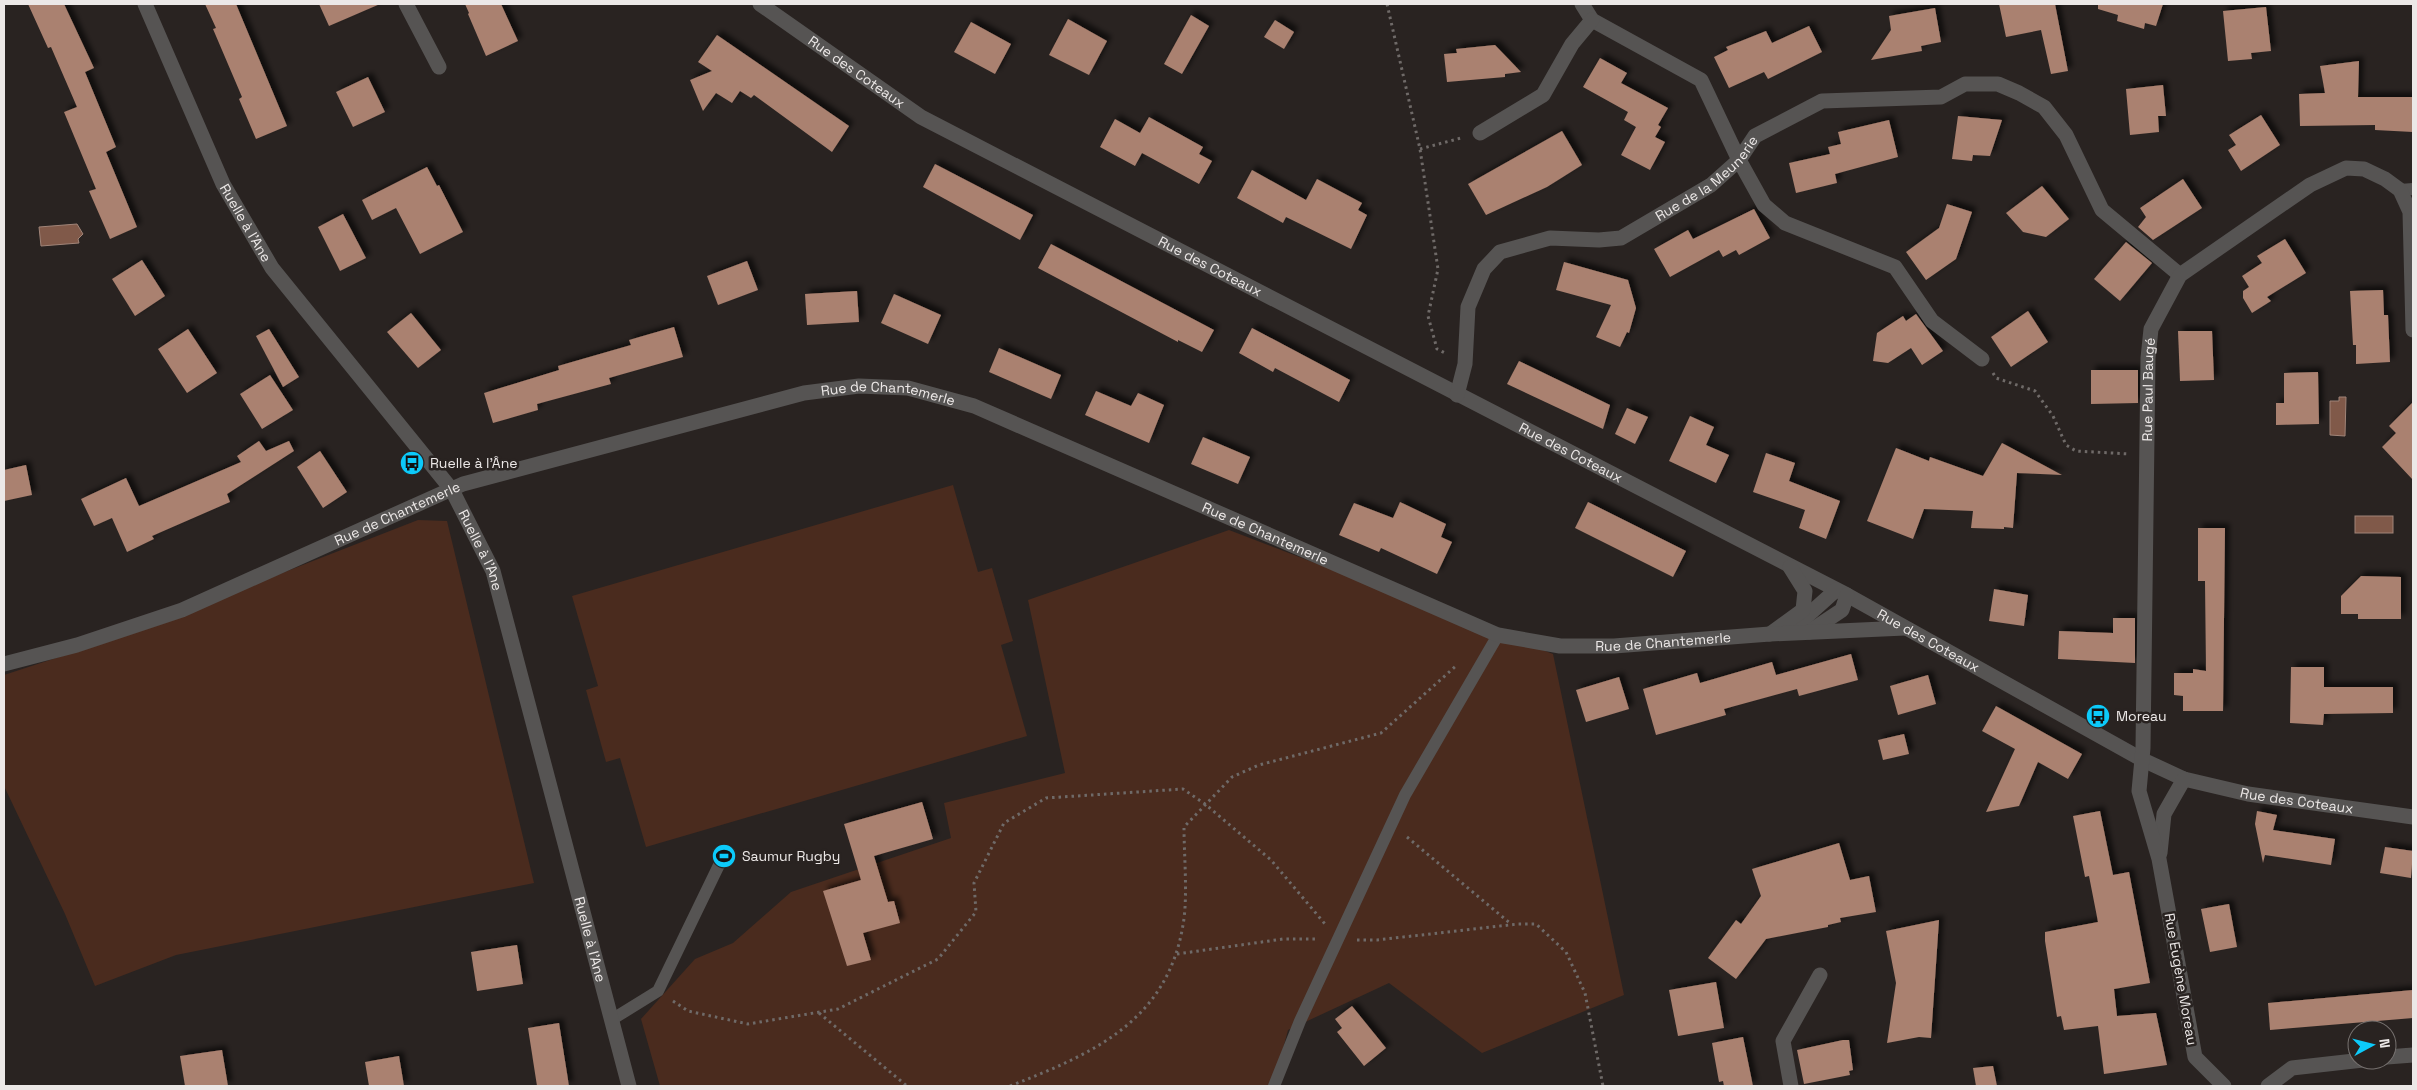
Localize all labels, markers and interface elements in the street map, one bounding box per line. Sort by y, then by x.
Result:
street label: Rue des Coteaux [805,32,909,112]
street label: Rue de la Meunerie [1652,132,1762,225]
street label: Ruelle à l'Ane [216,180,275,265]
street label: Rue des Coteaux [1155,232,1265,300]
street label: Rue Paul Baugé [2138,336,2159,442]
street label: Rue de Chantemerle [820,377,957,409]
street label: Rue des Coteaux [1516,418,1626,487]
bus stop icon: Ruelle à l'Âne [399,450,425,476]
place label: Ruelle à l'Âne [430,454,518,472]
street label: Rue de Chantemerle [331,477,463,550]
street label: Rue de Chantemerle [1199,498,1331,569]
street label: Ruelle à l'Ane [454,506,507,592]
street label: Rue des Coteaux [1874,605,1983,676]
street label: Rue de Chantemerle [1595,628,1732,655]
bus stop icon: Moreau [2085,703,2111,729]
place label: Moreau [2116,707,2167,725]
street label: Rue des Coteaux [2238,783,2355,818]
sports icon: Saumur Rugby [711,843,737,869]
place label: Saumur Rugby [742,847,840,865]
street label: Ruelle à l'Ane [570,895,610,984]
street label: Rue Eugène Moreau [2161,911,2201,1047]
north arrow [2347,1020,2397,1070]
text: N [2375,1038,2394,1049]

